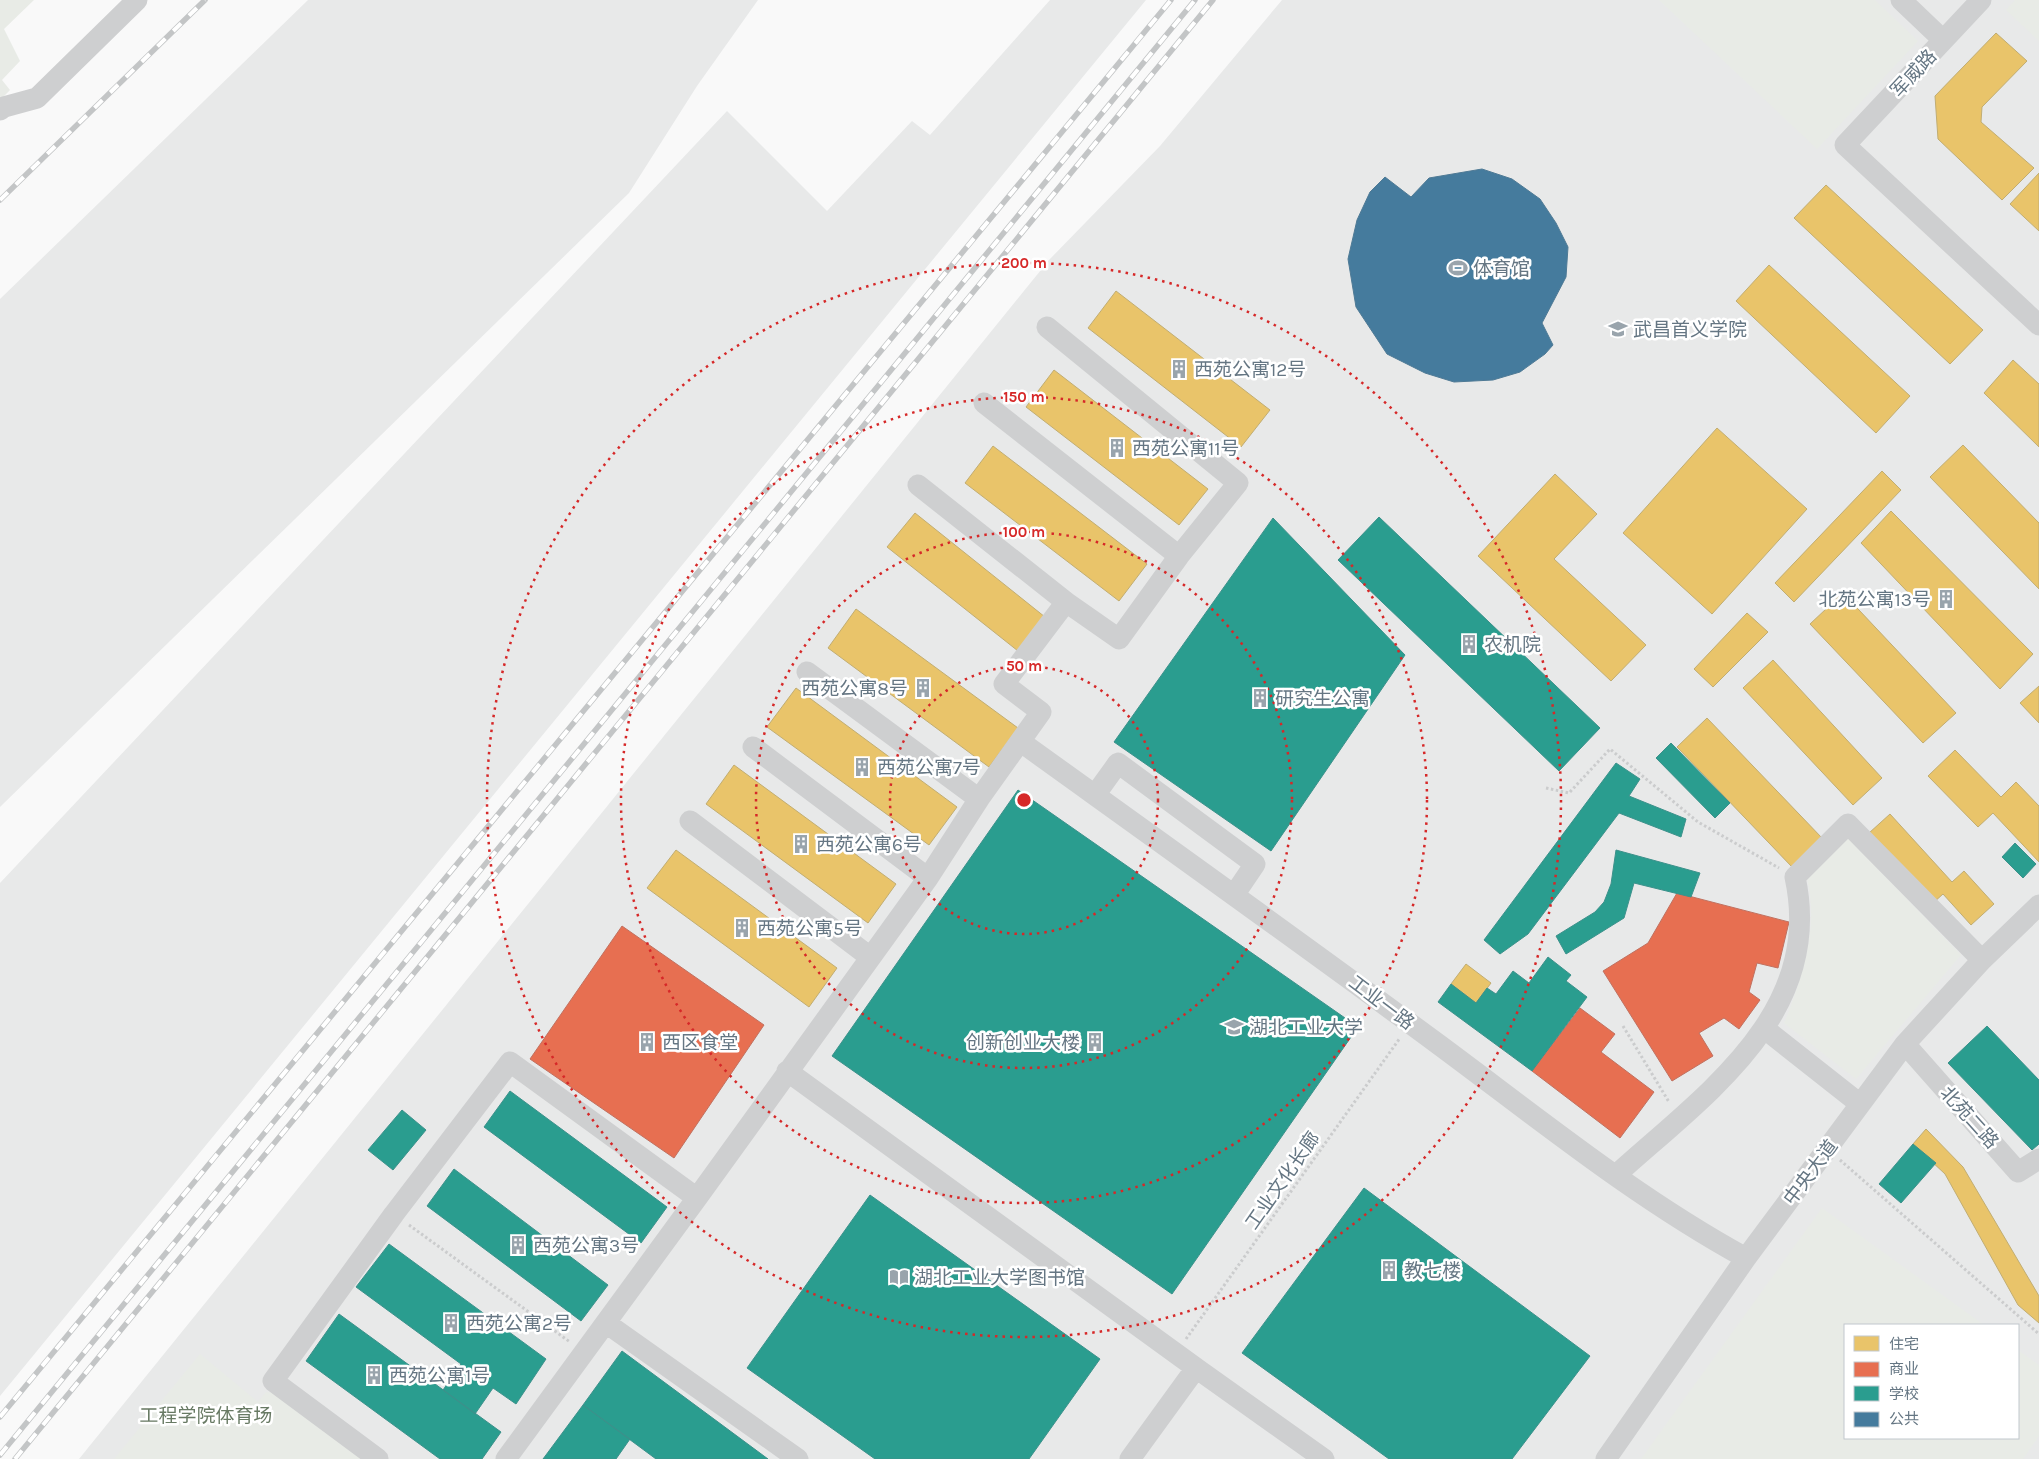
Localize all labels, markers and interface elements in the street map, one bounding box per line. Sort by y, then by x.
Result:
street label: 军威路 [1886,45,1941,102]
text: 200 m [1001,254,1047,272]
sports icon: 体育馆 [1447,257,1469,279]
place label: 体育馆 [1473,258,1530,280]
school or university icon: 武昌首义学院 [1607,318,1629,340]
place label: 武昌首义学院 [1633,319,1747,341]
building icon: 西苑公寓12号 [1168,358,1190,380]
place label: 西苑公寓12号 [1194,359,1306,381]
text: 150 m [1003,388,1045,406]
building icon: 西苑公寓11号 [1106,437,1128,459]
place label: 西苑公寓11号 [1132,438,1240,460]
text: 100 m [1003,523,1045,541]
building icon: 北苑公寓13号 [1935,588,1957,610]
place label: 北苑公寓13号 [1819,589,1931,611]
building icon: 农机院 [1458,633,1480,655]
place label: 农机院 [1484,634,1541,656]
text: 50 m [1006,657,1042,675]
building icon: 西苑公寓8号 [912,677,934,699]
place label: 西苑公寓8号 [801,678,908,700]
building icon: 研究生公寓 [1249,687,1271,709]
place label: 研究生公寓 [1275,688,1370,710]
building icon: 西苑公寓7号 [851,756,873,778]
place label: 西苑公寓7号 [877,757,981,779]
centre of rings [1015,791,1033,809]
building icon: 西苑公寓6号 [790,833,812,855]
place label: 西苑公寓6号 [816,834,922,856]
building icon: 西苑公寓5号 [731,917,753,939]
place label: 西苑公寓5号 [757,918,863,940]
street label: 工业一路 [1344,971,1418,1034]
school or university icon: 湖北工业大学 [1223,1016,1245,1038]
place label: 湖北工业大学 [1249,1017,1363,1039]
building icon: 西区食堂 [636,1031,658,1053]
building icon: 创新创业大楼 [1084,1031,1106,1053]
place label: 西区食堂 [662,1032,738,1054]
place label: 创新创业大楼 [966,1032,1080,1054]
street label: 北苑二路 [1936,1082,2003,1153]
street label: 工业文化长廊 [1241,1128,1325,1234]
street label: 中央大道 [1779,1136,1842,1210]
building icon: 西苑公寓3号 [507,1234,529,1256]
place label: 西苑公寓3号 [533,1235,639,1257]
building icon: 教七楼 [1378,1259,1400,1281]
place label: 教七楼 [1404,1260,1461,1282]
library icon: 湖北工业大学图书馆 [888,1266,910,1288]
place label: 湖北工业大学图书馆 [914,1267,1085,1289]
building icon: 西苑公寓2号 [440,1312,462,1334]
place label: 西苑公寓2号 [466,1313,572,1335]
legend [1844,1324,2019,1439]
text: 住宅 [1889,1335,1919,1353]
text: 商业 [1889,1360,1919,1378]
building icon: 西苑公寓1号 [363,1364,385,1386]
place label: 西苑公寓1号 [389,1365,490,1387]
text: 学校 [1889,1385,1919,1403]
park label: 工程学院体育场 [139,1405,273,1427]
text: 公共 [1889,1410,1919,1428]

